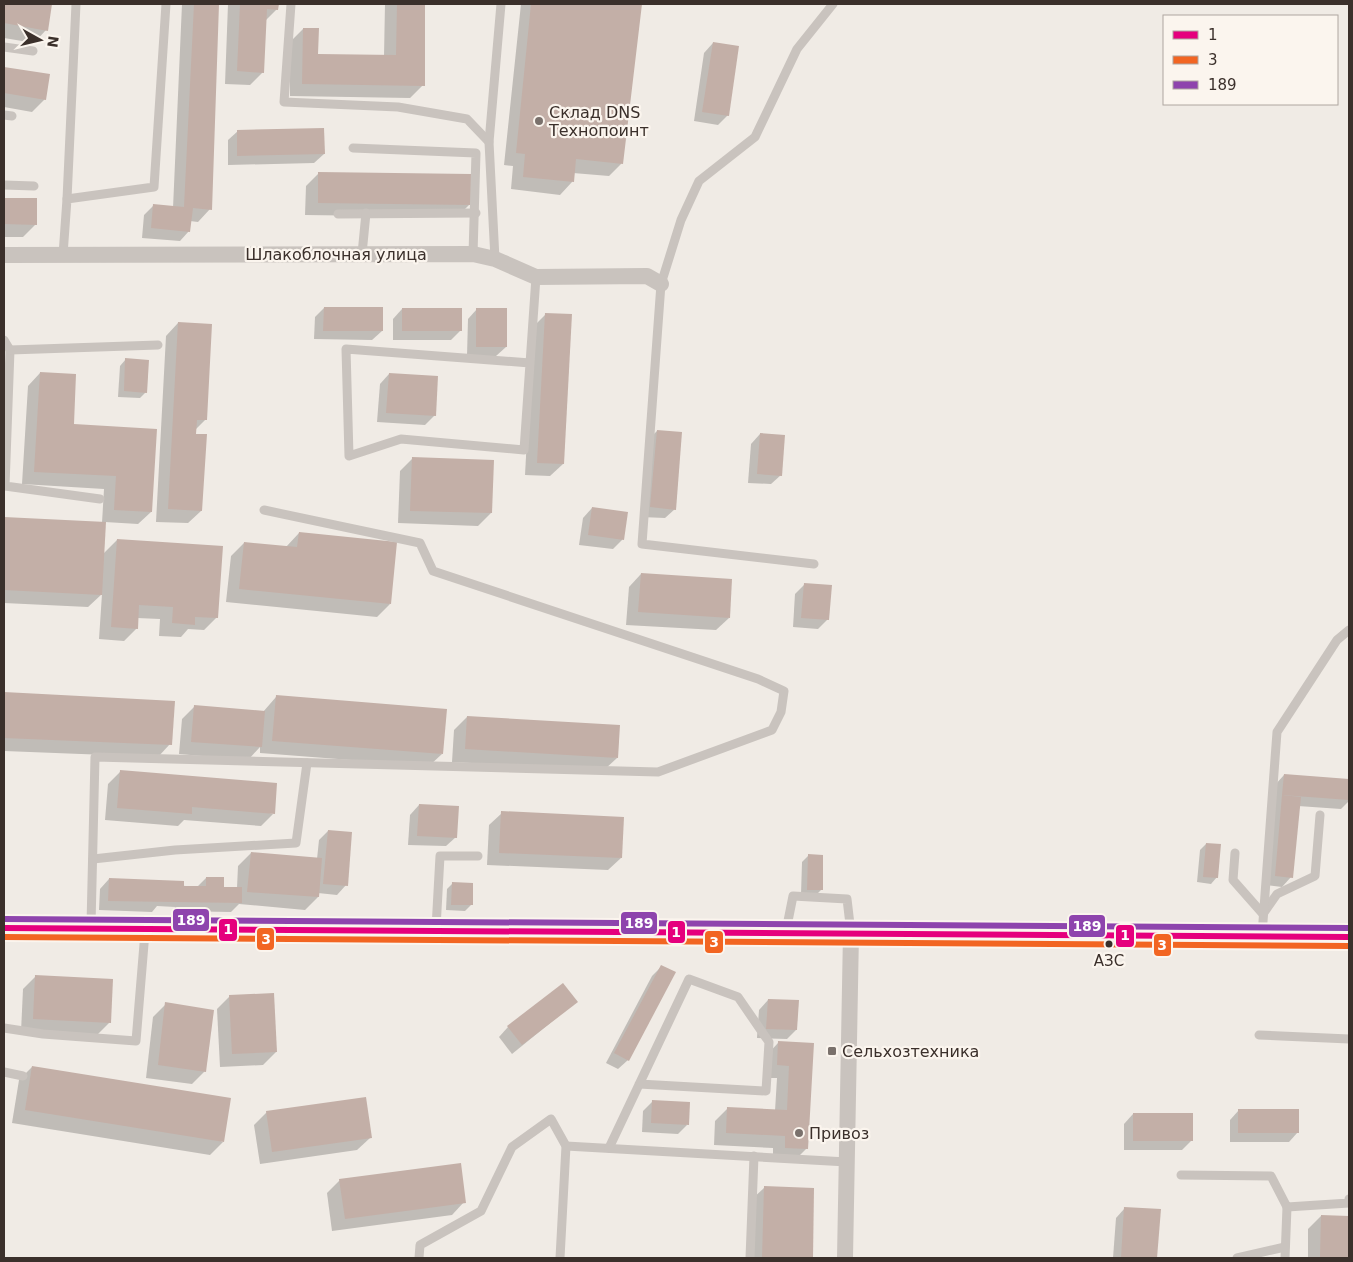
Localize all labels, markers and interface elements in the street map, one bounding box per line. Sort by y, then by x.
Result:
north arrow [15,15,65,65]
legend [1163,15,1338,105]
text: 1 [1208,26,1218,44]
text: N [44,35,62,49]
text: 3 [1208,51,1218,69]
text: 189 [1208,76,1237,94]
place label: Склад DNS Технопоинт [548,103,649,140]
marker: Склад DNS Технопоинт [533,115,545,127]
street label: Шлакоблочная улица [245,245,427,264]
line badge: 189 [172,908,210,932]
line badge: 189 [620,911,658,935]
text: 189 [176,912,206,928]
line badge: 189 [1068,914,1106,938]
text: 189 [624,915,654,931]
line badge: 1 [218,918,238,942]
text: 189 [1072,918,1102,934]
line badge: 1 [667,920,686,944]
text: 1 [223,921,233,937]
text: 1 [671,924,681,940]
line badge: 1 [1115,924,1135,948]
line badge: 3 [256,927,275,951]
text: 1 [1120,927,1130,943]
line badge: 3 [704,930,724,954]
text: 3 [261,931,271,947]
line badge: 3 [1153,933,1172,957]
text: 3 [709,934,719,950]
text: 3 [1157,937,1167,953]
marker: АЗС [1104,939,1114,949]
place label: АЗС [1094,952,1124,970]
place label: Сельхозтехника [842,1042,979,1061]
marker: Сельхозтехника [826,1045,838,1057]
place label: Привоз [809,1124,869,1143]
marker: Привоз [793,1127,805,1139]

